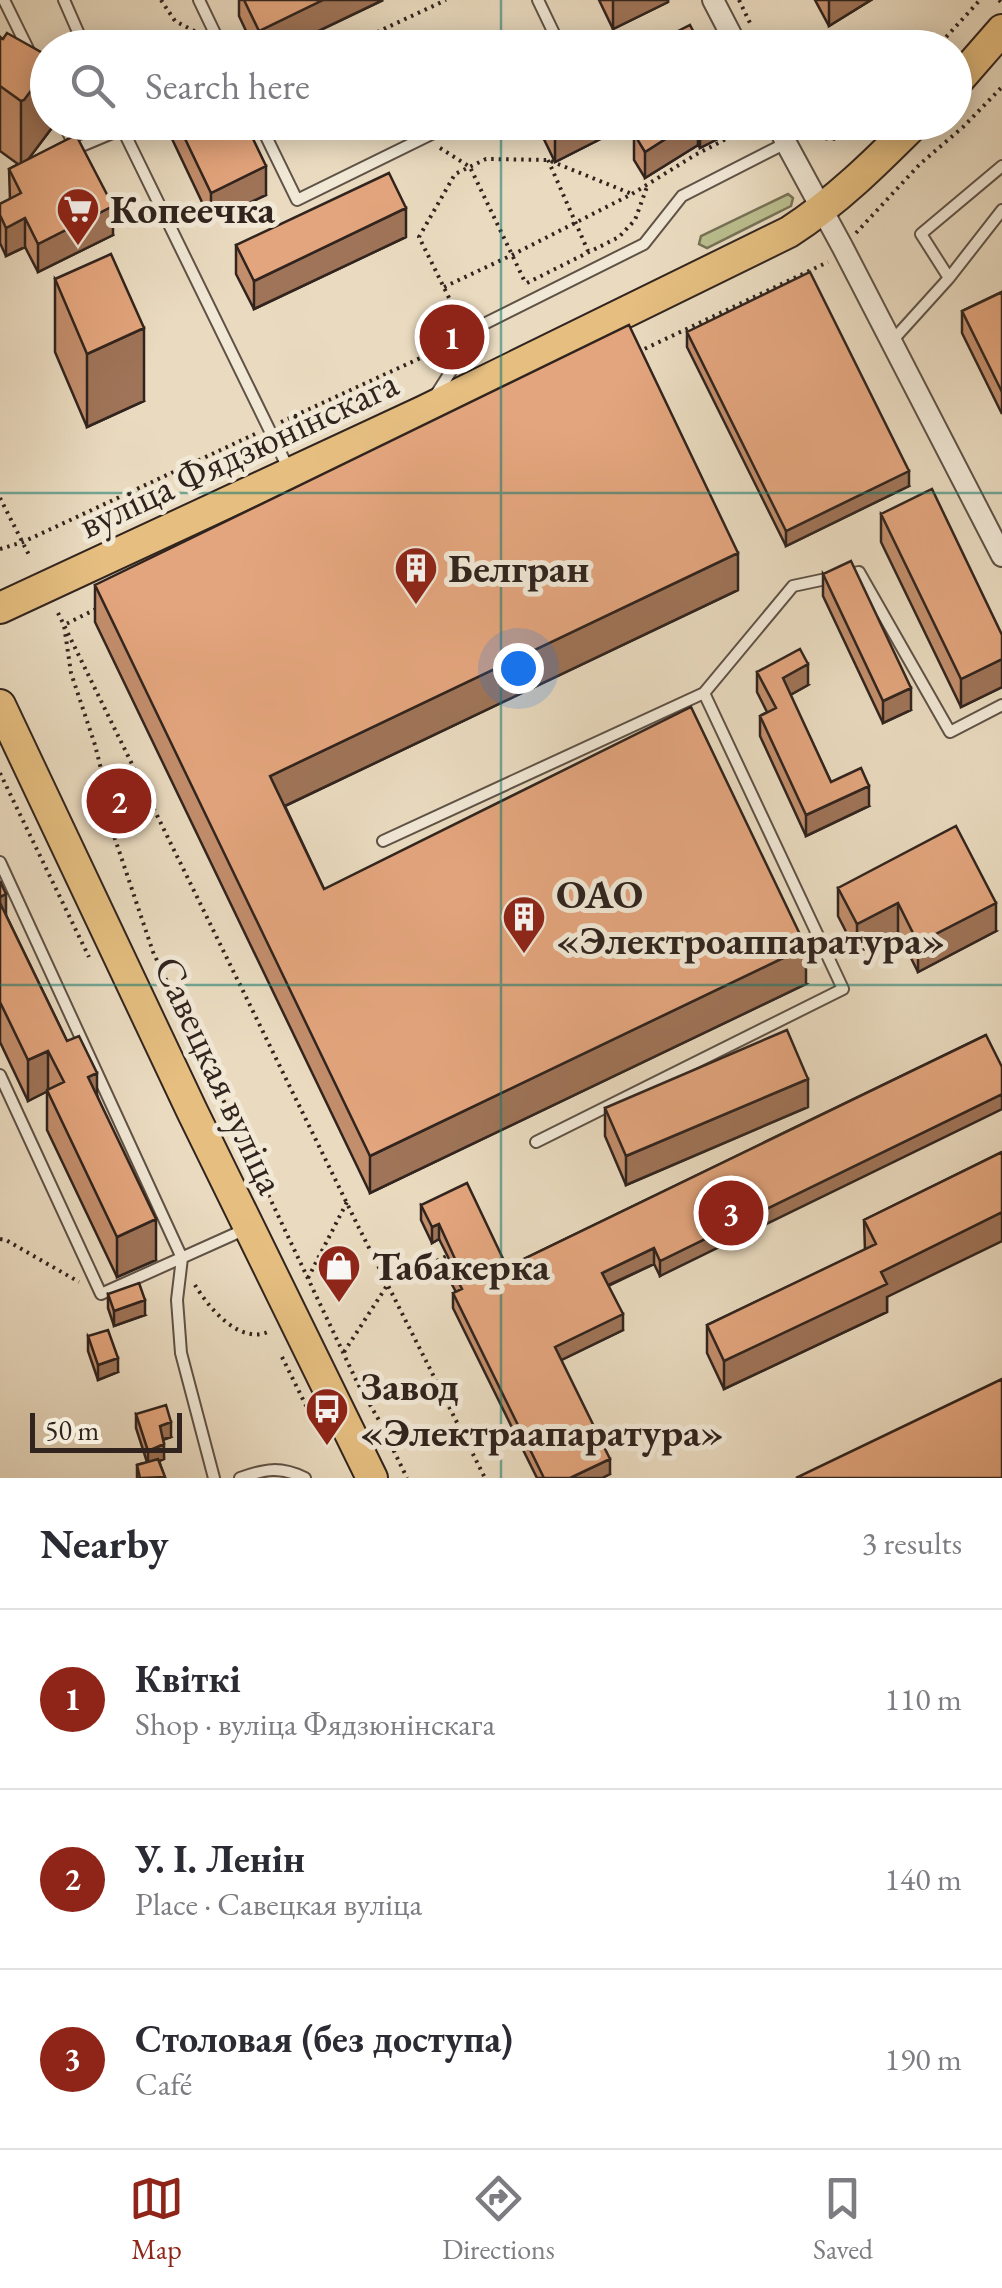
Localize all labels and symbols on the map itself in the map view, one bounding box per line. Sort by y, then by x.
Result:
place label: Копеечка [110,183,275,235]
supermarket icon: Копеечка [55,186,101,247]
pin: 1 [420,300,484,374]
street label: вуліца Фядзюнінскага [70,356,406,550]
place label: Белгран [448,542,589,594]
building icon: Белгран [393,545,439,606]
your location [493,643,544,694]
pin: 2 [86,764,152,838]
place label: ОАО «Электроаппаратура» [556,868,945,966]
building icon: ОАО «Электроаппаратура» [501,894,547,955]
street label: Савецкая вуліца [142,948,298,1202]
pin: 3 [698,1176,764,1250]
place label: Табакерка [372,1240,550,1292]
shop icon: Табакерка [316,1243,362,1304]
place label: Завод «Электраапаратура» [360,1360,724,1458]
bus stop icon: Завод «Электраапаратура» [304,1386,350,1447]
scale bar [30,1408,182,1452]

